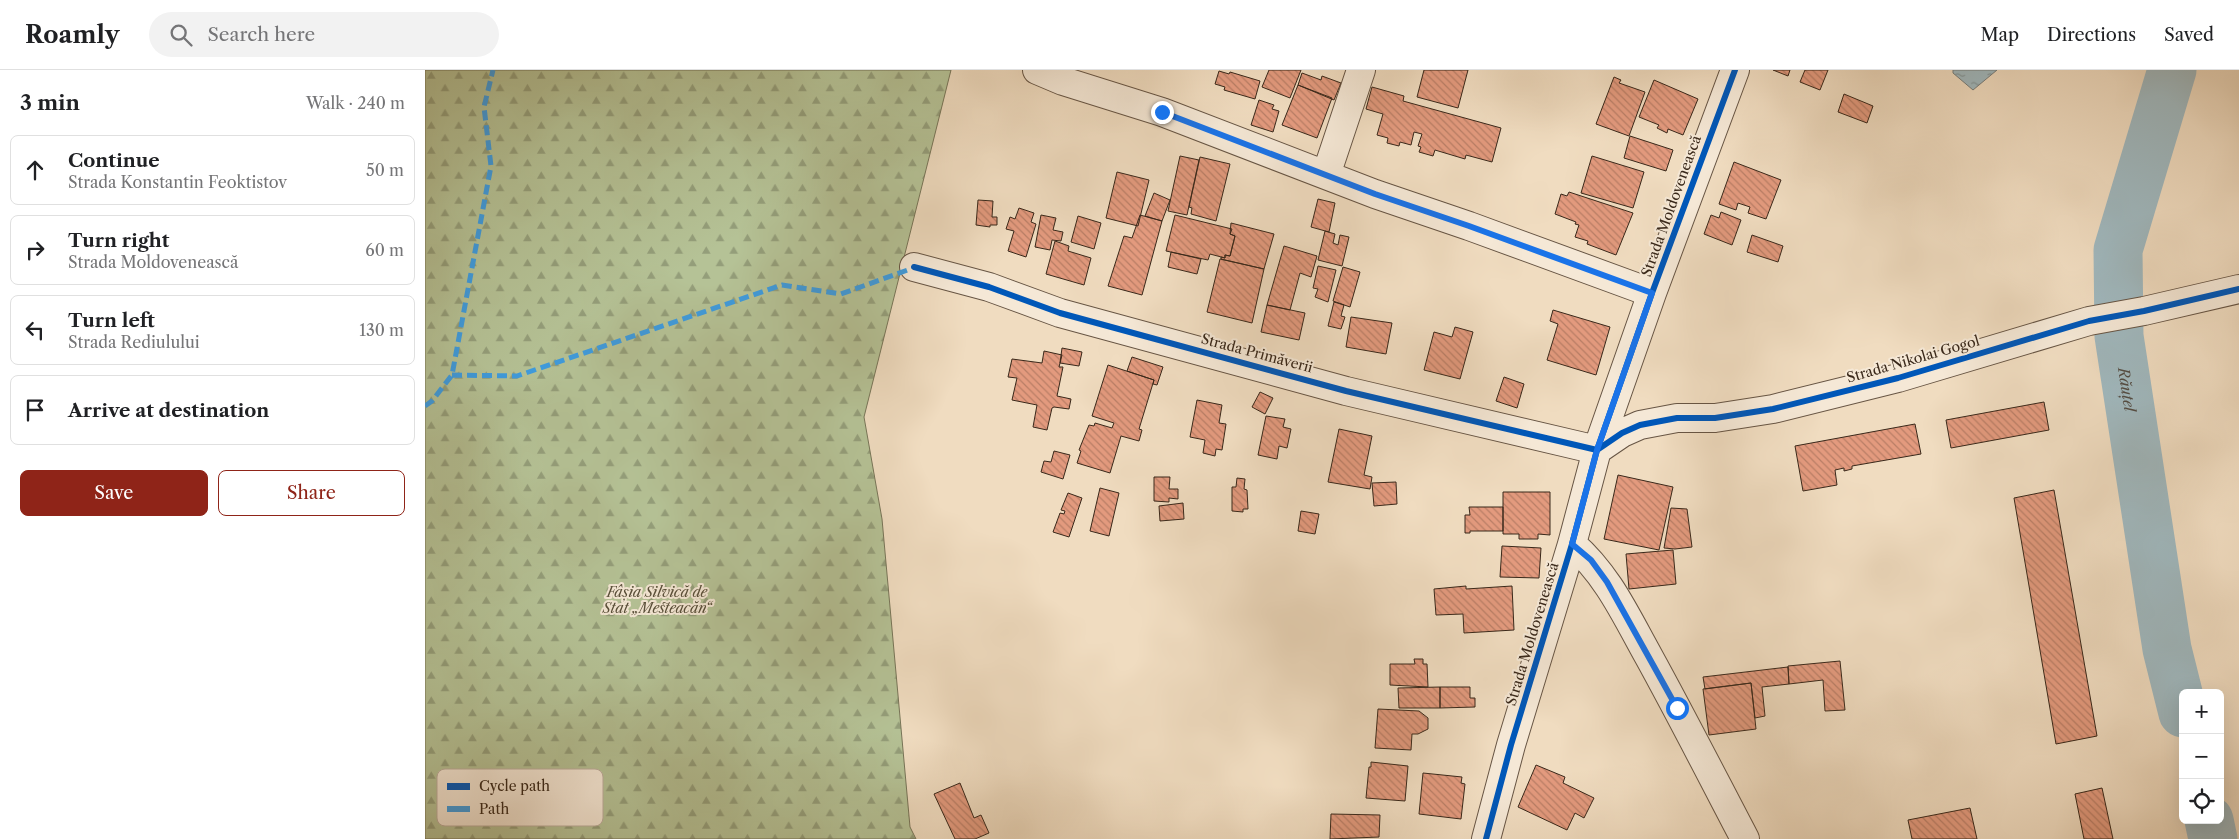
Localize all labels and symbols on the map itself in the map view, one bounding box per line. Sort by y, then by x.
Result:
route end [1151,101,1174,124]
street label: Strada Moldovenească [1637,132,1705,279]
street label: Strada Primăverii [1199,329,1315,377]
street label: Strada Nikolai Gogol [1845,331,1981,387]
water label: Răuțel [2114,365,2140,415]
street label: Strada Moldovenească [1502,559,1563,708]
park label: Fâșia Silvică de Stat „Mesteacăn“ [602,583,714,617]
route start [1666,697,1689,720]
legend [437,769,603,826]
text: Cycle path [479,777,550,795]
text: Path [479,800,509,818]

